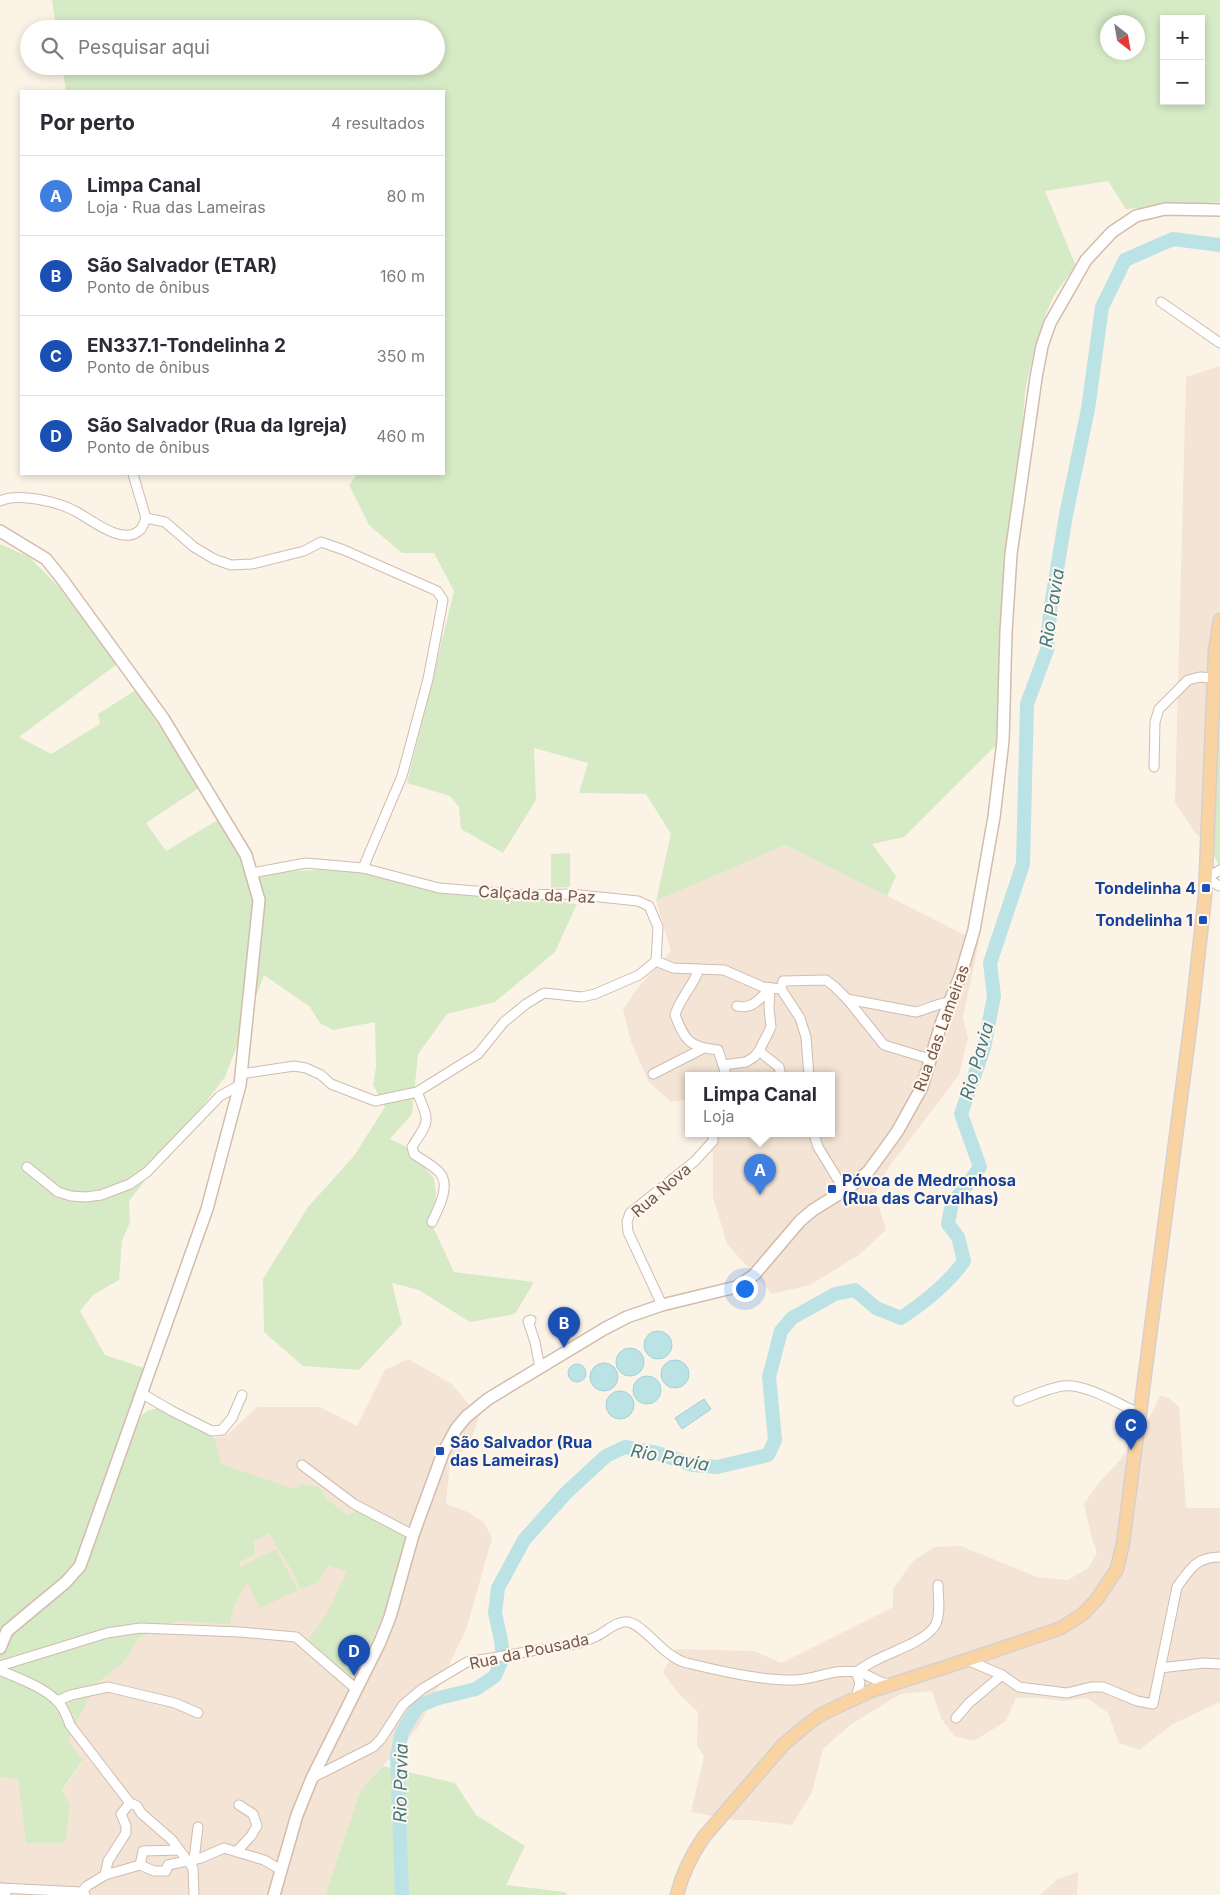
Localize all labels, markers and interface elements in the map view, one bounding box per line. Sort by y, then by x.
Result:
north arrow [1100,15,1145,60]
map controls [1160,15,1205,105]
button: + [1160,15,1205,60]
search box [20,20,445,75]
icon: search [38,34,66,62]
text: Pesquisar aqui [78,36,210,59]
button: − [1160,60,1205,105]
text: Por perto [40,110,135,135]
text: 4 resultados [331,113,425,133]
text: Limpa Canal [87,174,201,197]
text: A [50,186,62,206]
text: 80 m [386,186,425,206]
text: Loja · Rua das Lameiras [87,197,266,217]
text: São Salvador (ETAR) [87,254,277,277]
text: B [51,266,61,286]
text: 160 m [380,266,425,286]
text: Ponto de ônibus [87,277,210,297]
text: EN337.1-Tondelinha 2 [87,334,286,357]
text: C [50,346,62,366]
text: 350 m [377,346,425,366]
text: Ponto de ônibus [87,357,210,377]
text: São Salvador (Rua da Igreja) [87,414,347,437]
text: D [50,426,62,446]
text: 460 m [376,426,425,446]
text: Ponto de ônibus [87,437,210,457]
water label: Rio Pavia [1035,567,1068,649]
place label: Tondelinha 4 [1095,878,1196,898]
street label: Calçada da Paz [478,881,596,907]
marker: Tondelinha 4 [1200,882,1212,894]
place label: Tondelinha 1 [1096,910,1193,930]
marker: Tondelinha 1 [1197,914,1209,926]
street label: Rua das Lameiras [909,962,973,1094]
water label: Rio Pavia [955,1020,998,1102]
popup [685,1072,835,1137]
text: Limpa Canal [703,1083,817,1106]
text: Loja [703,1106,734,1126]
pin: A [744,1154,776,1195]
street label: Rua Nova [627,1159,695,1221]
place label: Póvoa de Medronhosa (Rua das Carvalhas) [842,1170,1016,1208]
marker: Póvoa de Medronhosa (Rua das Carvalhas) [826,1183,838,1195]
your location [732,1276,758,1302]
pin: B [548,1307,580,1348]
pin: C [1115,1409,1147,1450]
place label: São Salvador (Rua das Lameiras) [450,1432,592,1470]
water label: Rio Pavia [629,1440,711,1475]
marker: São Salvador (Rua das Lameiras) [434,1445,446,1457]
street label: Rua da Pousada [467,1629,591,1673]
pin: D [338,1635,370,1676]
water label: Rio Pavia [389,1743,412,1823]

